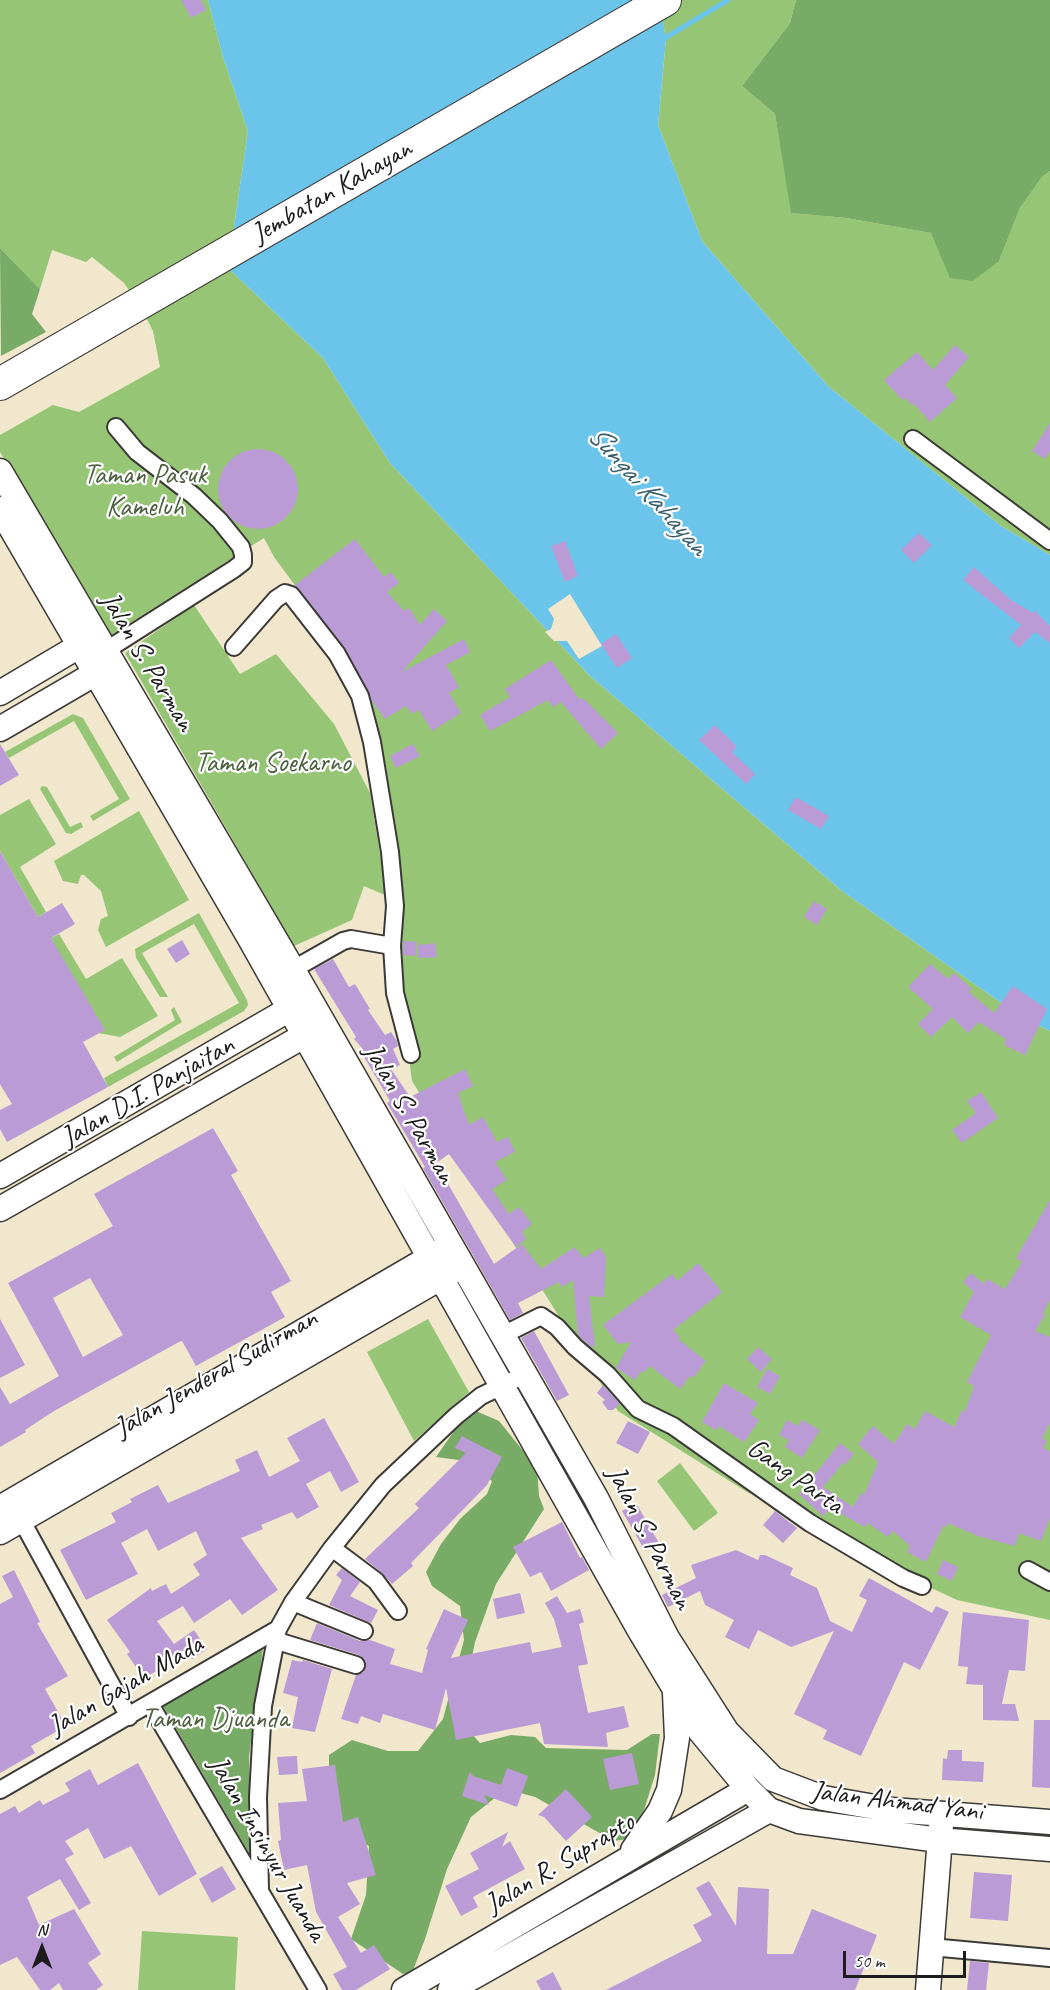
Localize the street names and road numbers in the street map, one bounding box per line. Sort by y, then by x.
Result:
street label: Jembatan Kahayan [246,133,418,251]
street label: Jalan S. Parman [92,586,202,738]
street label: Jalan D.I. Panjaitan [56,1029,240,1155]
street label: Jalan S. Parman [355,1038,463,1190]
street label: Jalan Jenderal Sudirman [109,1302,323,1446]
street label: Gang Parta [740,1432,850,1522]
street label: Jalan S. Parman [598,1460,700,1616]
street label: Jalan Gajah Mada [43,1628,209,1744]
street label: Jalan Insinyur Juanda [200,1750,334,1948]
street label: Jalan Ahmad Yani [809,1775,985,1829]
street label: Jalan R. Suprapto [479,1806,641,1922]

